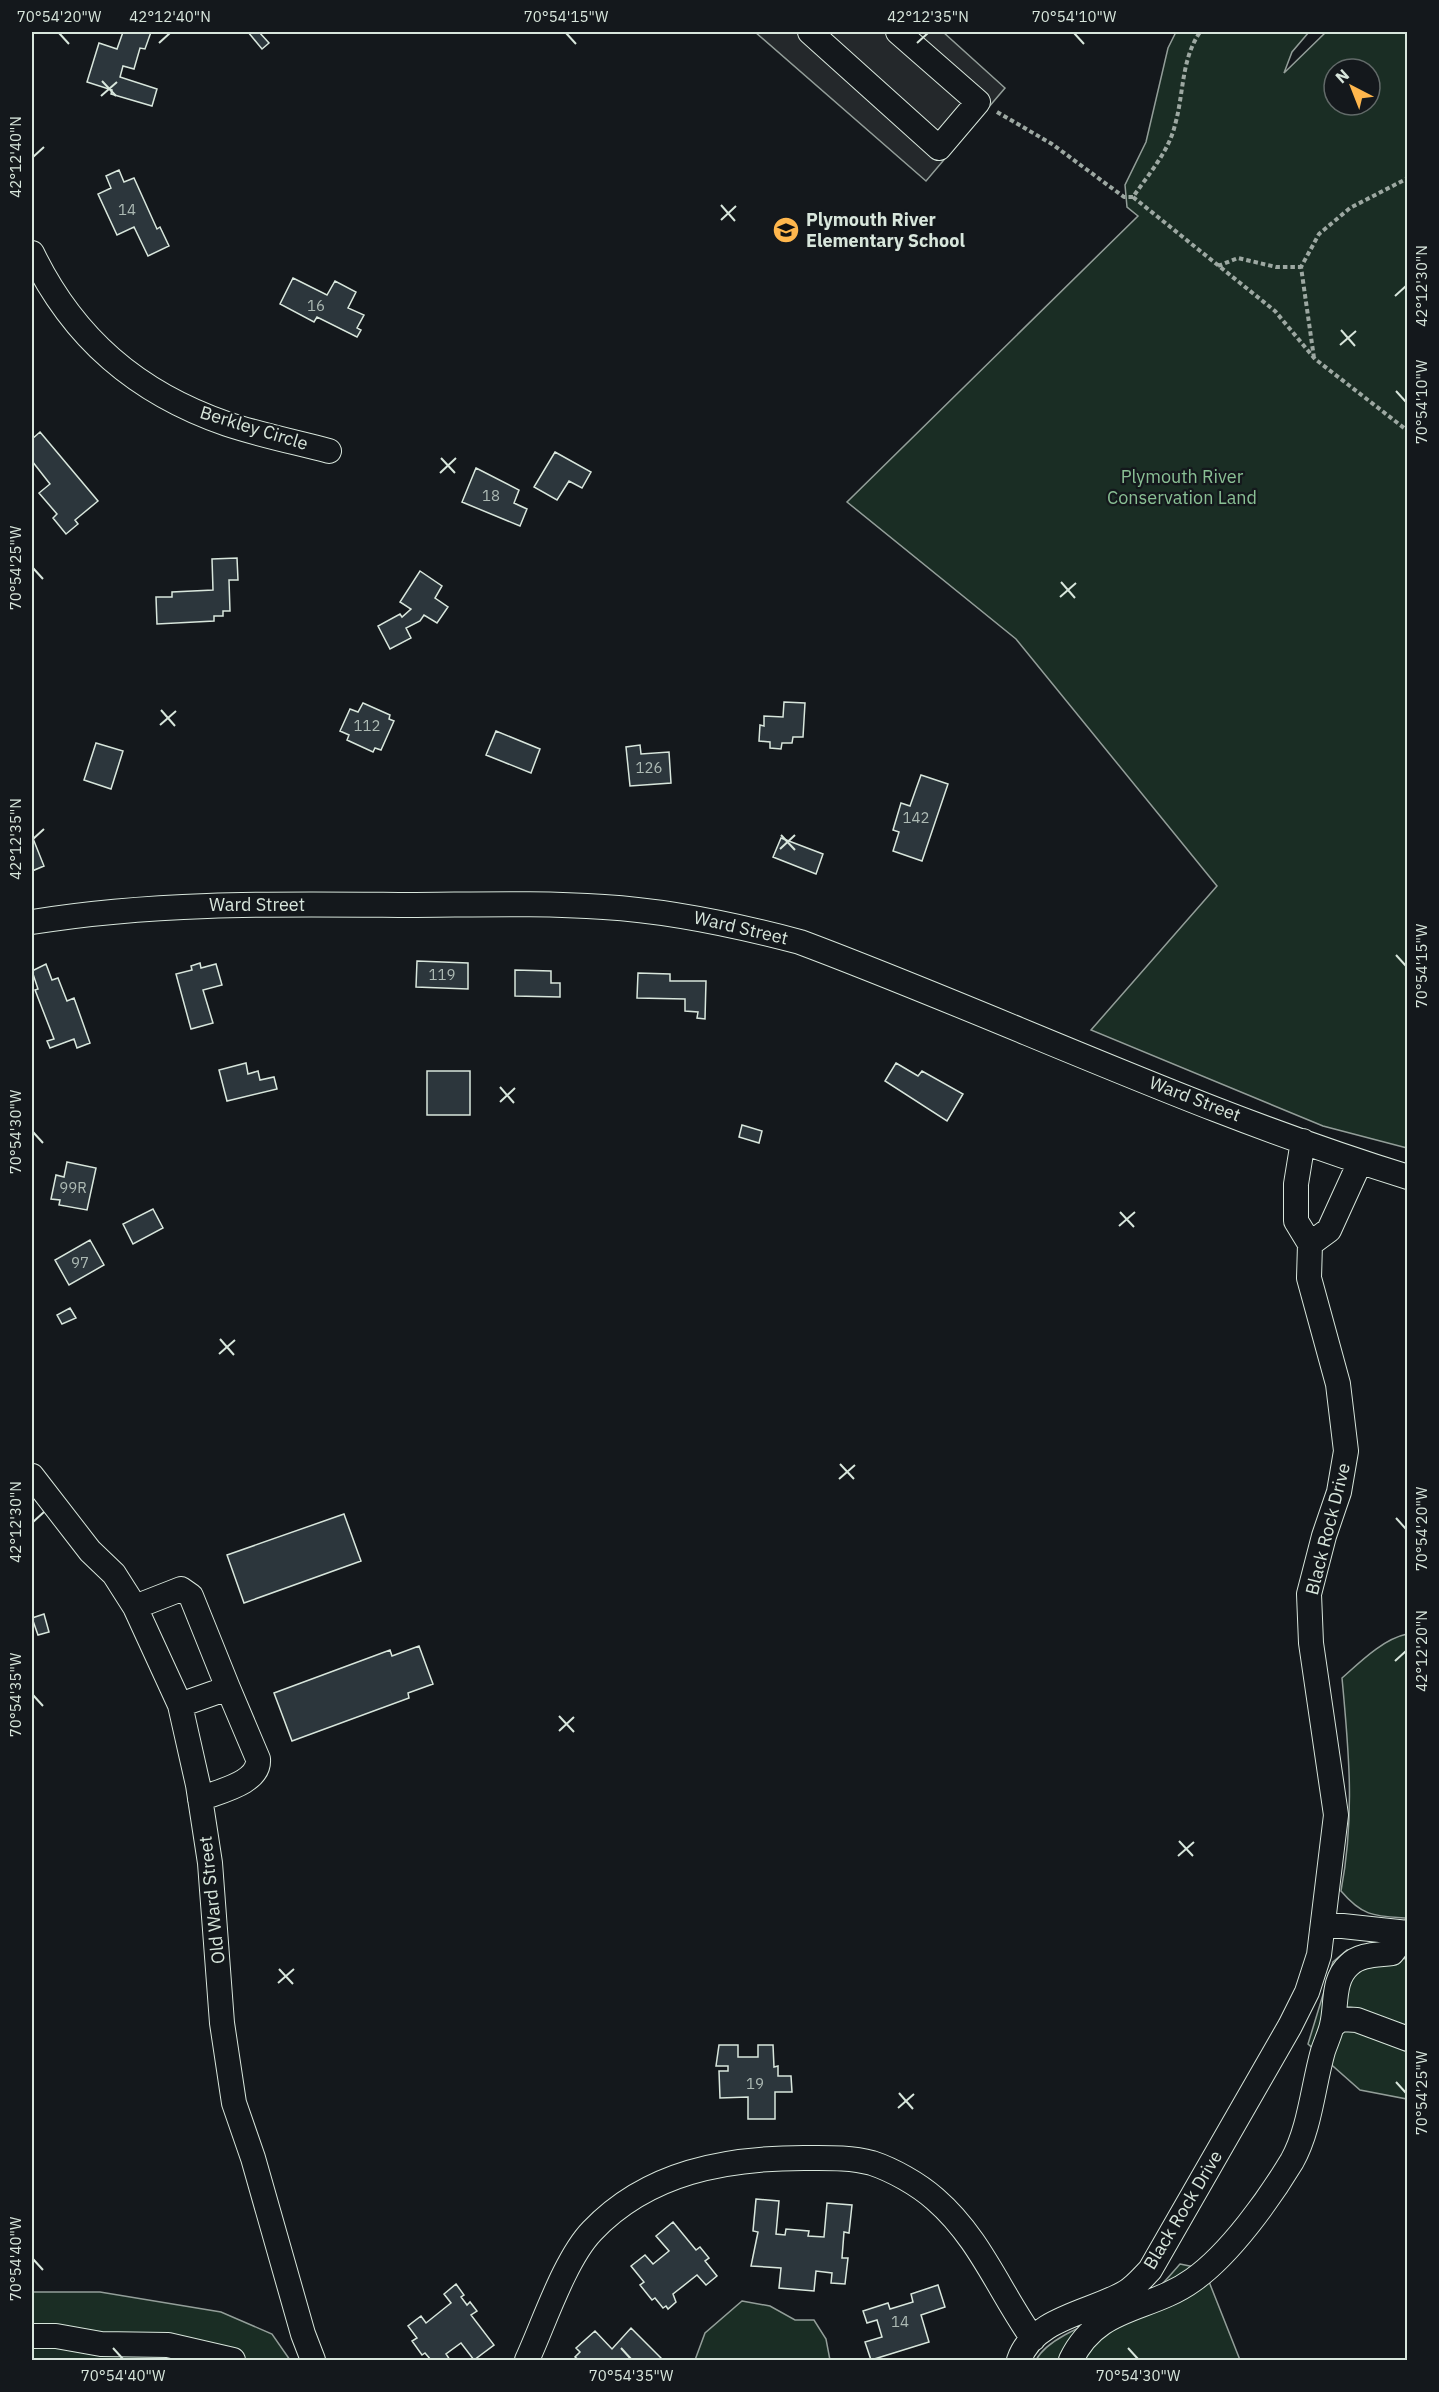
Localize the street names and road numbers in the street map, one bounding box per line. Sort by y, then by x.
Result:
street label: Berkley Circle [197,400,311,455]
street label: Ward Street [209,893,305,916]
street label: Ward Street [692,906,790,950]
street label: Ward Street [1146,1071,1244,1126]
street label: Black Rock Drive [1300,1461,1355,1597]
street label: Old Ward Street [193,1835,230,1965]
street label: Black Rock Drive [1138,2146,1227,2274]

